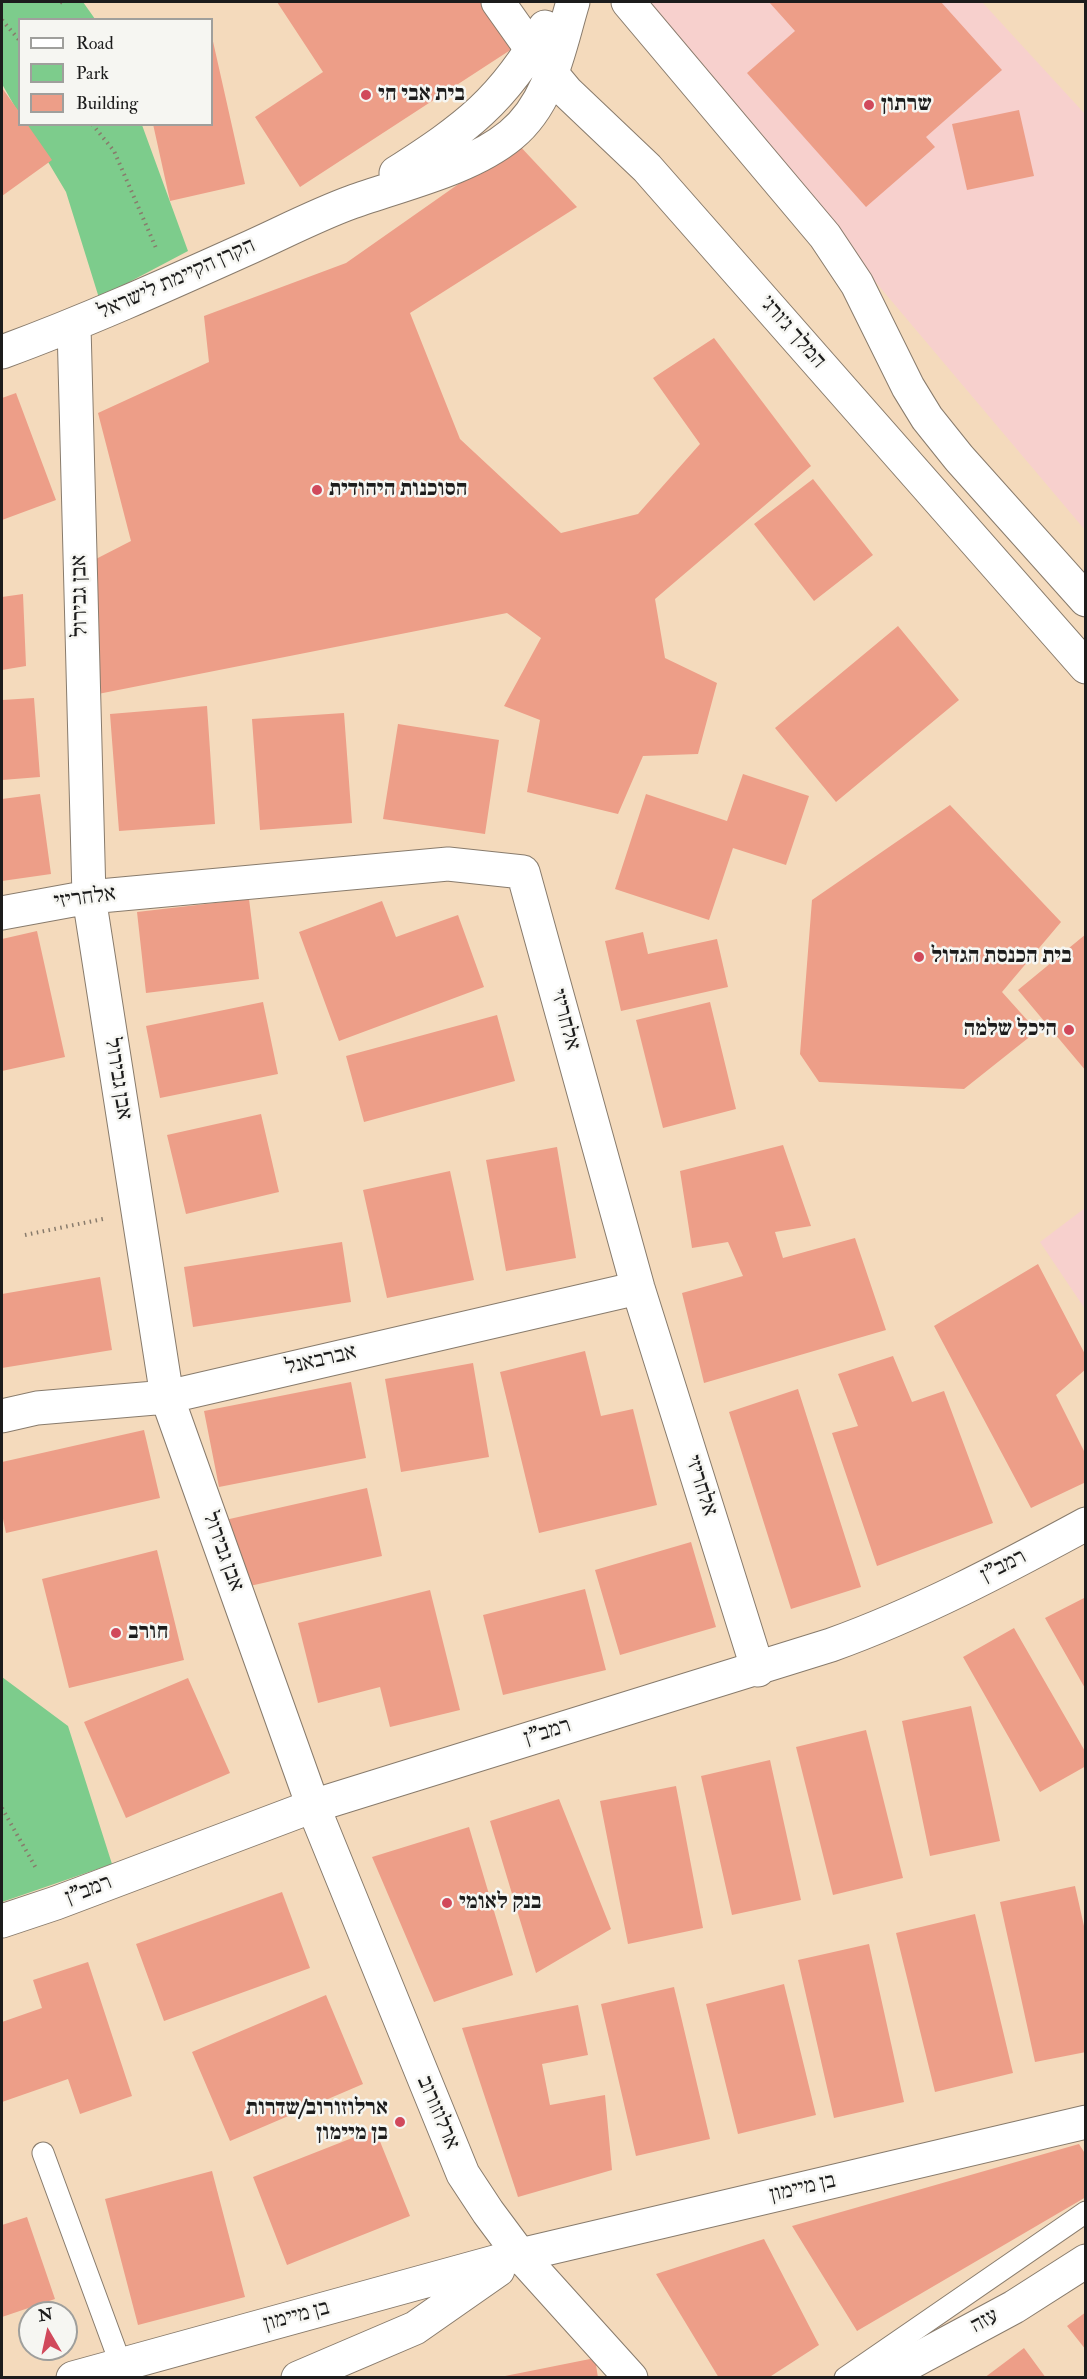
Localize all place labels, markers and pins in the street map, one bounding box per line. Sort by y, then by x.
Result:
place label: בית אבי חי [378,82,465,108]
marker: בית אבי חי [359,88,373,102]
place label: שרתון [881,92,932,118]
marker: שרתון [862,98,876,112]
place label: הסוכנות היהודית [329,477,467,503]
marker: הסוכנות היהודית [310,483,324,497]
place label: בית הכנסת הגדול [931,944,1072,970]
marker: בית הכנסת הגדול [912,950,926,964]
place label: היכל שלמה [964,1017,1057,1043]
marker: היכל שלמה [1062,1023,1076,1037]
place label: חורב [128,1620,168,1646]
marker: חורב [109,1626,123,1640]
place label: בנק לאומי [459,1890,541,1916]
marker: בנק לאומי [440,1896,454,1910]
place label: ארלוזורוב/שדרות בן מיימון [246,2096,388,2148]
marker: ארלוזורוב/שדרות בן מיימון [393,2115,407,2129]

